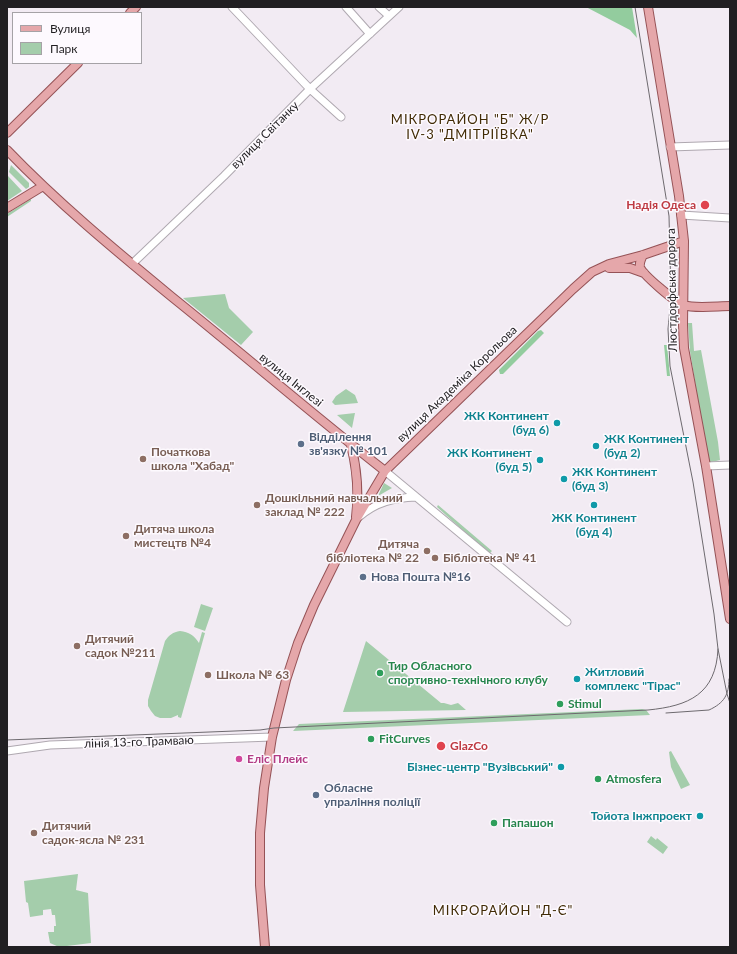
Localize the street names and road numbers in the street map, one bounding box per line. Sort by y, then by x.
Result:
street label: вулиця Світанку [228,98,302,172]
street label: Люстдорфська дорога [664,228,680,352]
street label: вулиця Академіка Корольова [394,323,520,445]
street label: вулиця Інглезі [256,350,326,410]
street label: лінія 13-го Трамваю [84,733,194,751]

